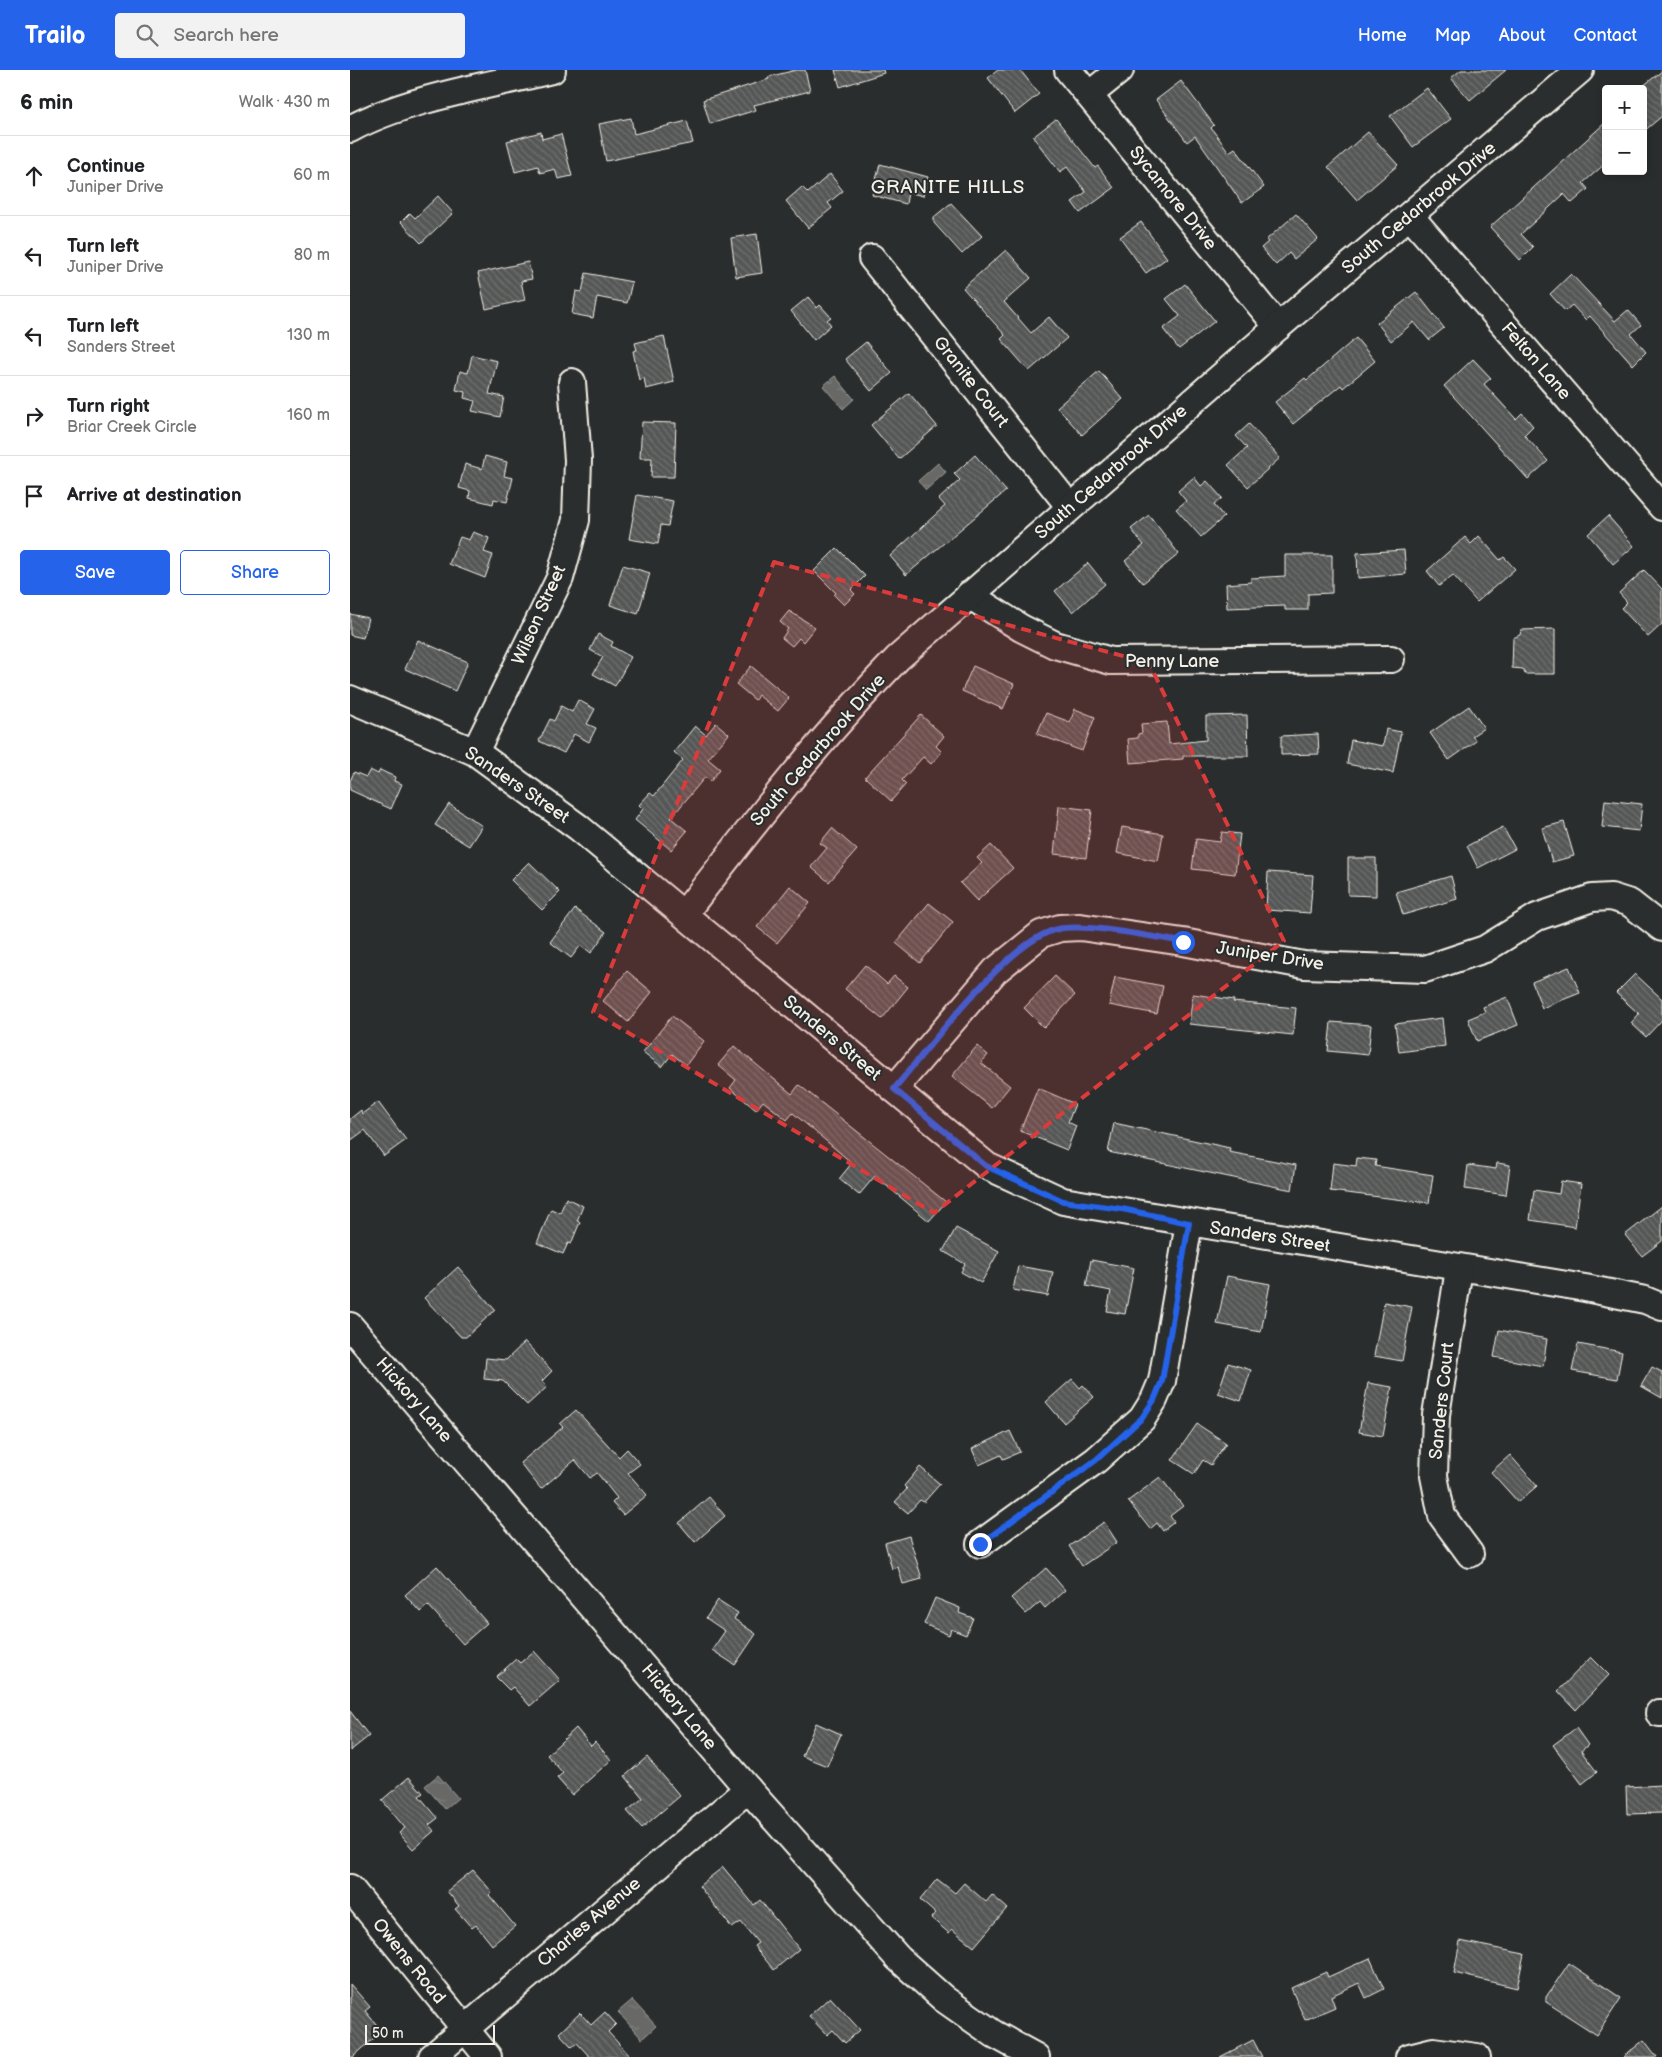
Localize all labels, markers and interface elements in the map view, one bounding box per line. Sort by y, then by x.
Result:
search box [115,13,465,58]
text: Trailo [25,21,85,50]
icon: search [133,21,161,49]
text: Search here [173,24,279,47]
text: Home [1358,25,1407,46]
text: Map [1435,25,1471,46]
text: About [1499,25,1546,46]
text: Contact [1574,25,1637,46]
map controls [1602,85,1647,175]
button: + [1602,85,1647,130]
text: 6 min [20,90,73,115]
text: Walk · 430 m [239,93,330,112]
button: − [1602,130,1647,175]
street label: South Cedarbrook Drive [1338,137,1500,279]
street label: Sycamore Drive [1125,142,1221,254]
text: Continue [67,155,145,178]
icon: ahead [20,162,48,190]
text: 60 m [293,166,330,185]
district label: GRANITE HILLS [871,176,1025,199]
text: Juniper Drive [67,178,163,197]
text: Turn left [67,235,139,258]
icon: left [20,242,48,270]
text: 80 m [294,246,330,265]
text: Juniper Drive [67,258,163,277]
text: Turn left [67,315,139,338]
street label: Felton Lane [1497,318,1576,404]
icon: left [20,322,48,350]
text: 130 m [287,326,330,345]
street label: Granite Court [929,332,1013,432]
text: Sanders Street [67,338,175,357]
text: Turn right [67,395,150,418]
street label: South Cedarbrook Drive [1031,400,1192,544]
icon: right [20,402,48,430]
text: 160 m [287,406,330,425]
text: Briar Creek Circle [67,418,197,437]
icon: arrive [20,482,48,510]
text: Arrive at destination [67,484,242,507]
button: Save [20,550,170,595]
button: Share [180,550,330,595]
street label: Wilson Street [508,561,571,668]
street label: Penny Lane [1125,651,1219,672]
street label: South Cedarbrook Drive [746,669,890,830]
street label: Sanders Street [461,742,574,828]
route start [1172,931,1195,954]
street label: Juniper Drive [1215,937,1326,975]
street label: Sanders Street [779,991,886,1085]
street label: Sanders Street [1208,1217,1332,1257]
street label: Sanders Court [1425,1341,1459,1461]
street label: Hickory Lane [371,1353,457,1447]
route end [969,1533,992,1556]
street label: Hickory Lane [637,1660,721,1754]
street label: Charles Avenue [533,1873,645,1971]
street label: Owens Road [368,1914,450,2008]
scale bar [365,2022,495,2045]
text: 50 m [372,2025,404,2042]

